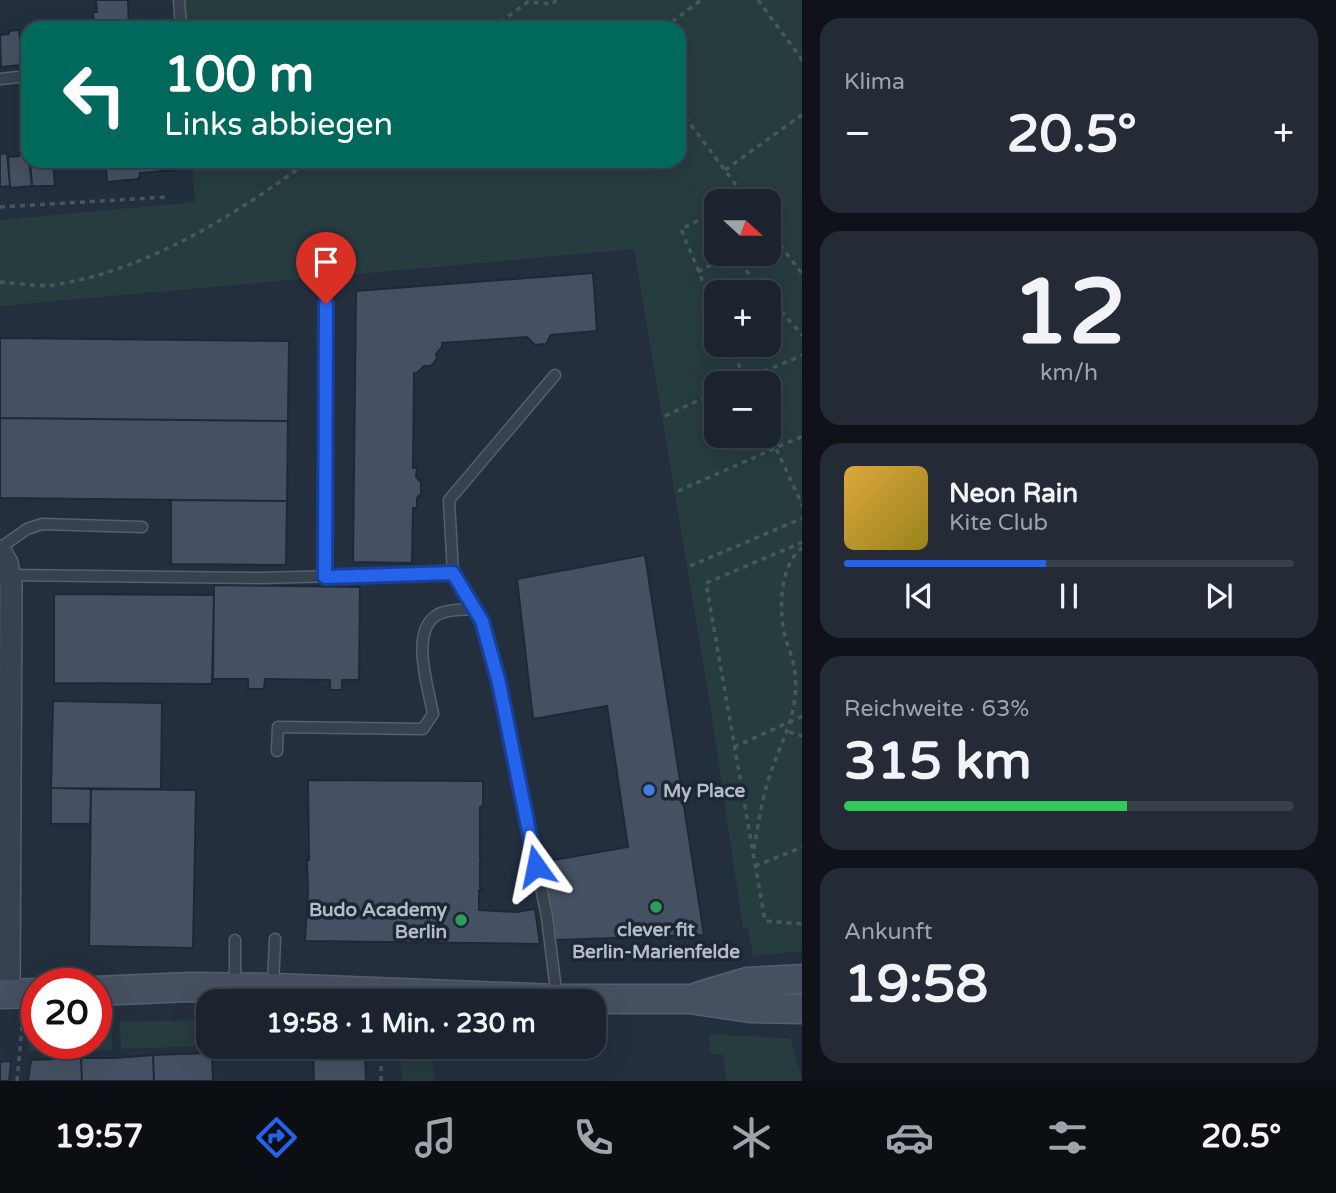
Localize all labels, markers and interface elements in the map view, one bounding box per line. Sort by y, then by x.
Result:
text: 100 m [164,46,314,105]
icon: left [49,49,140,140]
text: Klima [844,68,905,96]
text: 20.5° [1007,103,1137,166]
text: Links abbiegen [164,106,393,144]
text: − [844,111,871,157]
text: + [1273,111,1294,157]
north arrow [704,189,780,266]
map controls [704,189,781,448]
pin [296,232,356,304]
icon: arrive [307,243,345,281]
text: 12 [1012,258,1126,368]
button: + [704,280,781,357]
text: km/h [1040,359,1098,387]
button: − [704,371,781,448]
text: Neon Rain [949,478,1078,509]
text: Kite Club [949,509,1048,537]
icon: previous [900,577,938,615]
icon: pause [1050,577,1088,615]
icon: next [1200,577,1238,615]
text: Reichweite · 63% [844,695,1029,723]
text: 315 km [844,730,1032,793]
place label: My Place [663,780,745,803]
marker: My Place [641,782,657,798]
position arrow [499,829,573,903]
place label: Budo Academy Berlin [309,899,448,943]
marker: clever fit Berlin-Marienfelde [648,899,664,915]
marker: Budo Academy Berlin [453,912,469,928]
text: Ankunft [844,918,933,946]
place label: clever fit Berlin-Marienfelde [572,919,740,963]
text: 19:58 [844,953,988,1016]
speed limit sign: 20 [21,968,112,1059]
text: 19:58 · 1 Min. · 230 m [266,1008,536,1039]
icon: directions [252,1113,301,1162]
icon: music [411,1113,460,1162]
icon: phone [569,1113,618,1162]
icon: climate [727,1113,776,1162]
icon: car [885,1113,934,1162]
icon: filters [1043,1113,1092,1162]
text: 19:57 [55,1118,143,1156]
text: 20.5° [1201,1118,1281,1156]

